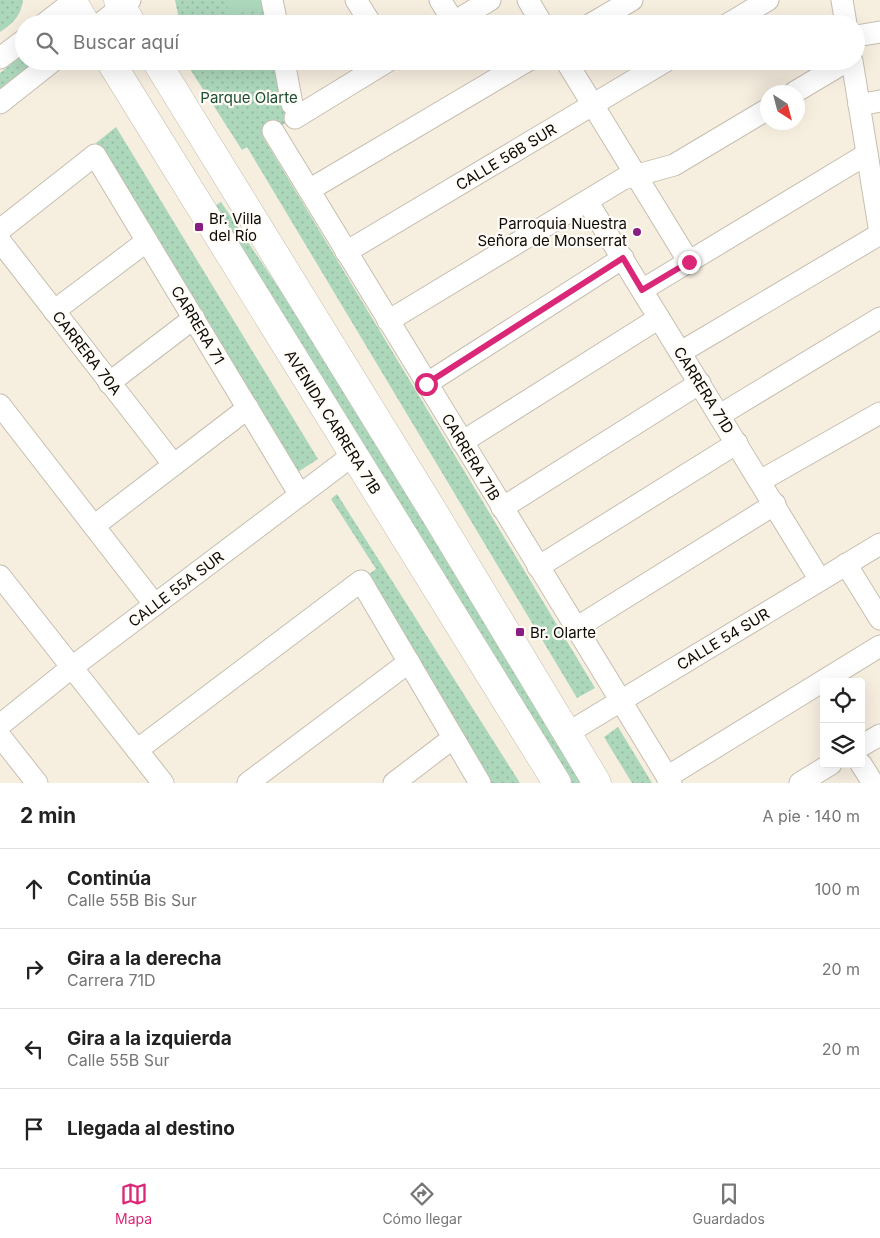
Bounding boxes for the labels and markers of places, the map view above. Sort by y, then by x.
place label: Br. Villa del Río [209,209,262,245]
place label: Parroquia Nuestra Señora de Monserrat [477,214,627,250]
marker: Br. Villa del Río [193,221,205,233]
marker: Parroquia Nuestra Señora de Monserrat [631,226,643,238]
place label: Br. Olarte [530,623,596,642]
marker: Br. Olarte [514,626,526,638]

